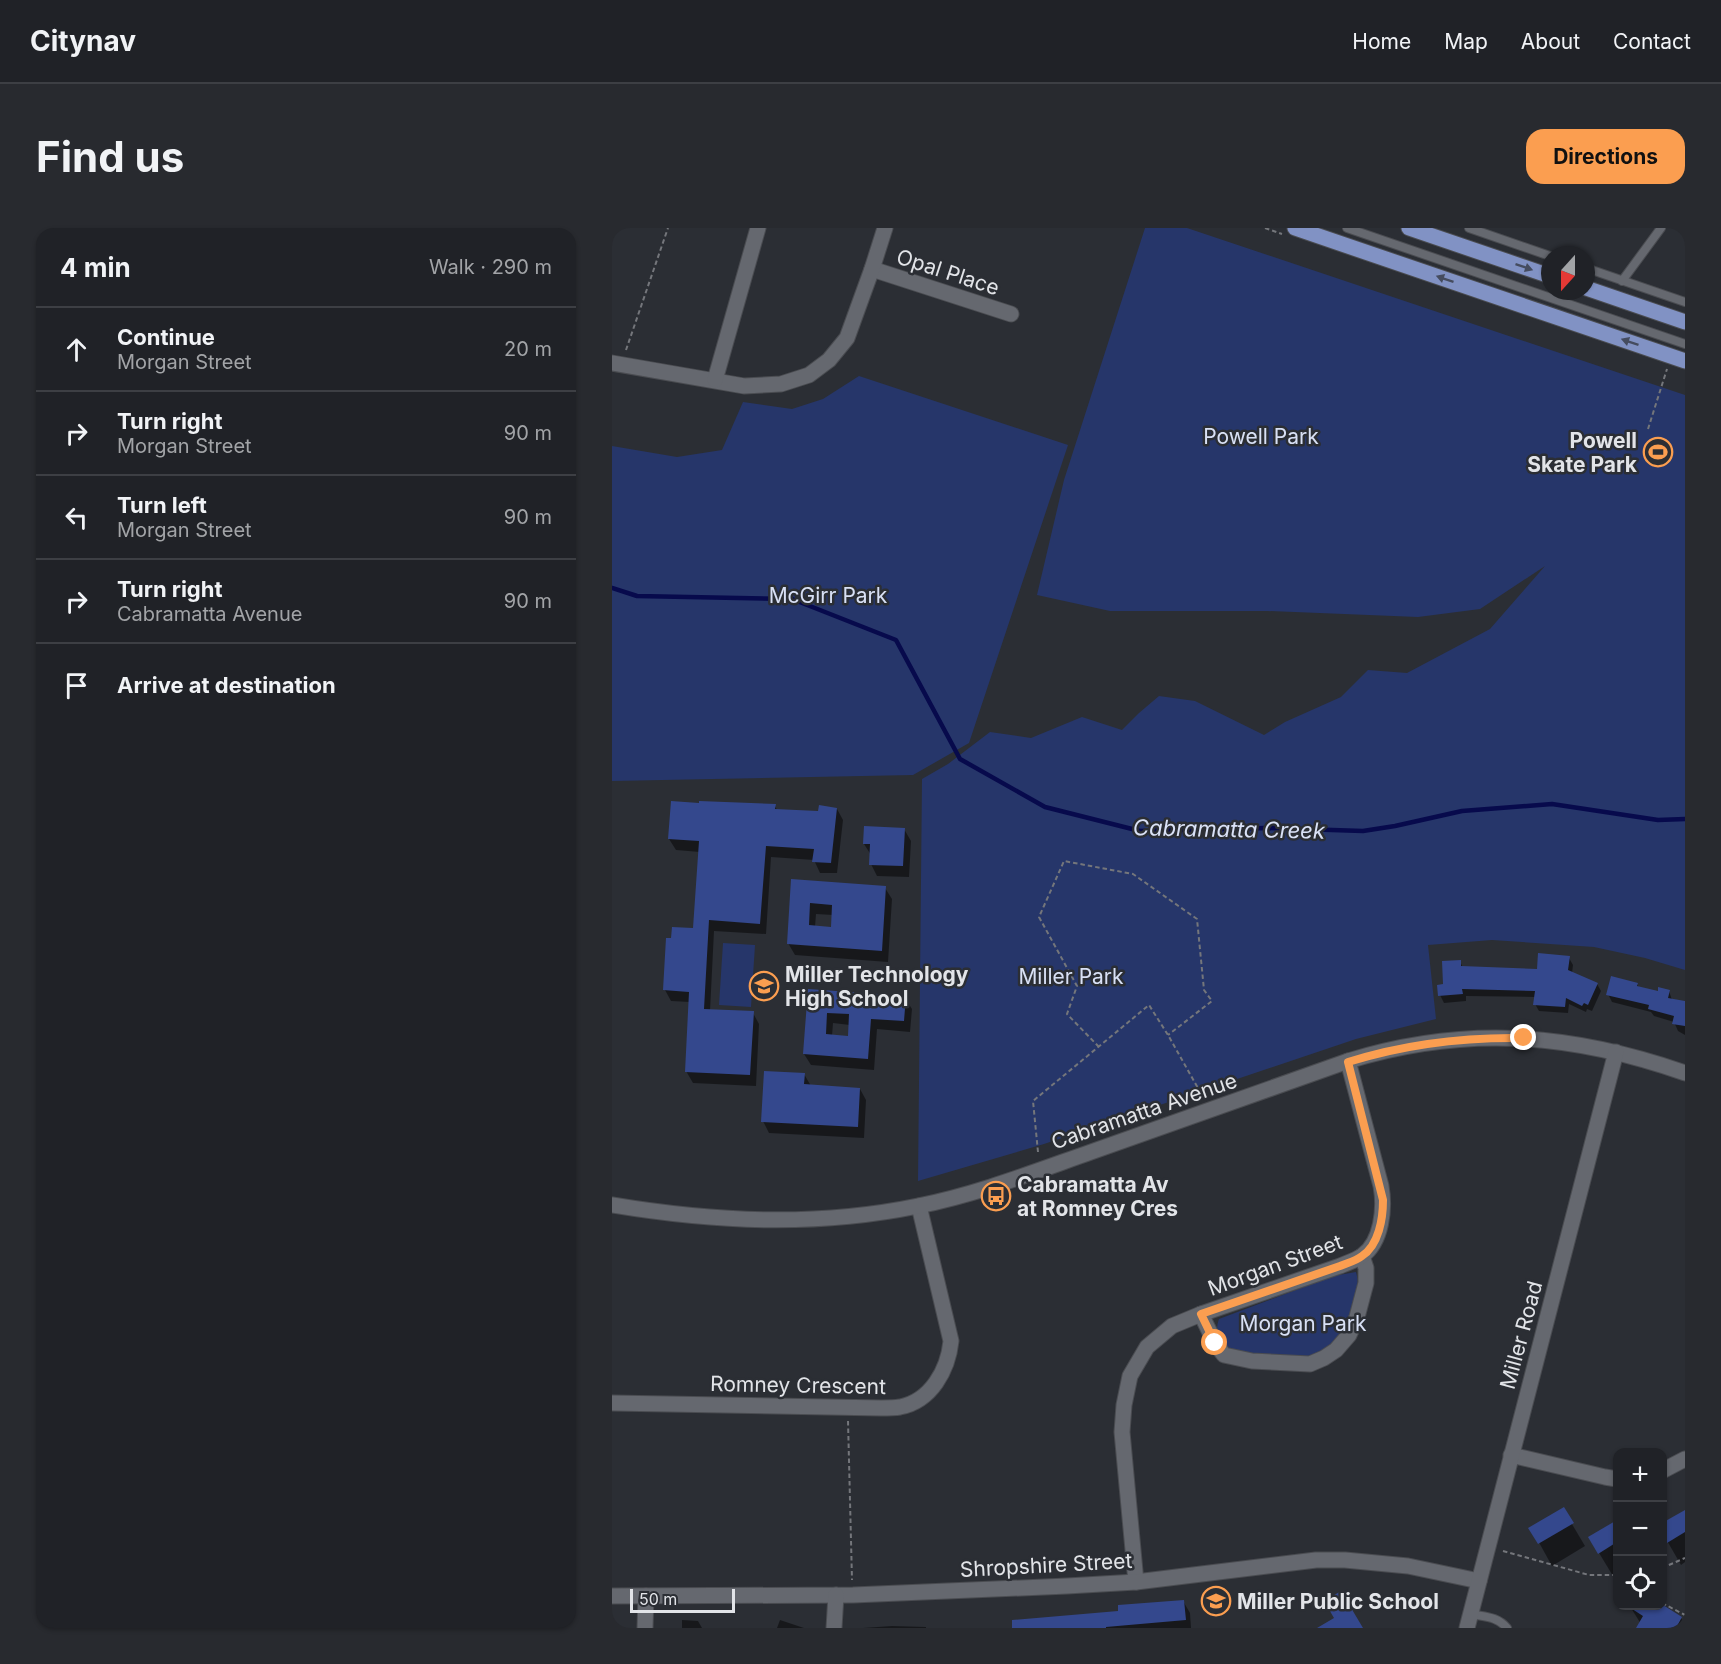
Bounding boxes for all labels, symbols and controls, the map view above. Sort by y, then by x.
text: Citynav [30,24,136,58]
text: Home [1352,29,1411,54]
text: Map [1444,29,1488,54]
text: About [1521,29,1580,54]
text: Contact [1613,29,1691,54]
button: Directions [1526,129,1685,184]
text: Find us [36,131,184,182]
street label: Opal Place [894,244,1002,300]
north arrow [1541,246,1595,300]
text: 4 min [60,252,131,283]
text: Walk · 290 m [429,255,552,279]
one-way arrow [1515,263,1533,273]
one-way arrow [1436,274,1454,283]
text: Continue [117,324,215,350]
icon: ahead [60,333,93,366]
one-way arrow [1621,336,1639,346]
text: 20 m [504,337,552,361]
text: Morgan Street [117,350,252,374]
text: Turn right [117,408,223,434]
icon: right [60,417,93,450]
text: 90 m [504,421,552,445]
park label: Powell Park [1203,424,1319,449]
place label: Powell Skate Park [1527,428,1638,477]
text: Morgan Street [117,434,252,458]
sports icon: Powell Skate Park [1642,436,1674,468]
text: Turn left [117,492,207,518]
icon: left [60,501,93,534]
text: 90 m [504,505,552,529]
text: Morgan Street [117,518,252,542]
text: Turn right [117,576,223,602]
park label: McGirr Park [769,583,888,608]
icon: right [60,585,93,618]
text: 90 m [504,589,552,613]
text: Cabramatta Avenue [117,602,302,626]
icon: arrive [60,669,93,702]
text: Arrive at destination [117,672,336,698]
water label: Cabramatta Creek [1133,814,1326,844]
place label: Miller Technology High School [785,962,969,1011]
park label: Miller Park [1018,964,1124,989]
school or university icon: Miller Technology High School [748,970,780,1002]
route end [1510,1024,1536,1050]
street label: Cabramatta Avenue [1048,1067,1240,1155]
place label: Cabramatta Av at Romney Cres [1017,1172,1178,1221]
bus stop icon: Cabramatta Av at Romney Cres [980,1180,1012,1212]
street label: Morgan Street [1204,1229,1346,1301]
street label: Miller Road [1495,1278,1547,1392]
park label: Morgan Park [1239,1311,1367,1336]
route start [1201,1329,1227,1355]
street label: Romney Crescent [710,1371,886,1399]
map controls [1613,1448,1667,1610]
button: + [1613,1448,1667,1502]
button: − [1613,1502,1667,1556]
street label: Shropshire Street [959,1548,1133,1582]
button: locate [1613,1556,1667,1610]
school or university icon: Miller Public School [1200,1585,1232,1617]
scale bar [630,1586,735,1614]
text: 50 m [639,1589,677,1609]
place label: Miller Public School [1237,1589,1439,1614]

